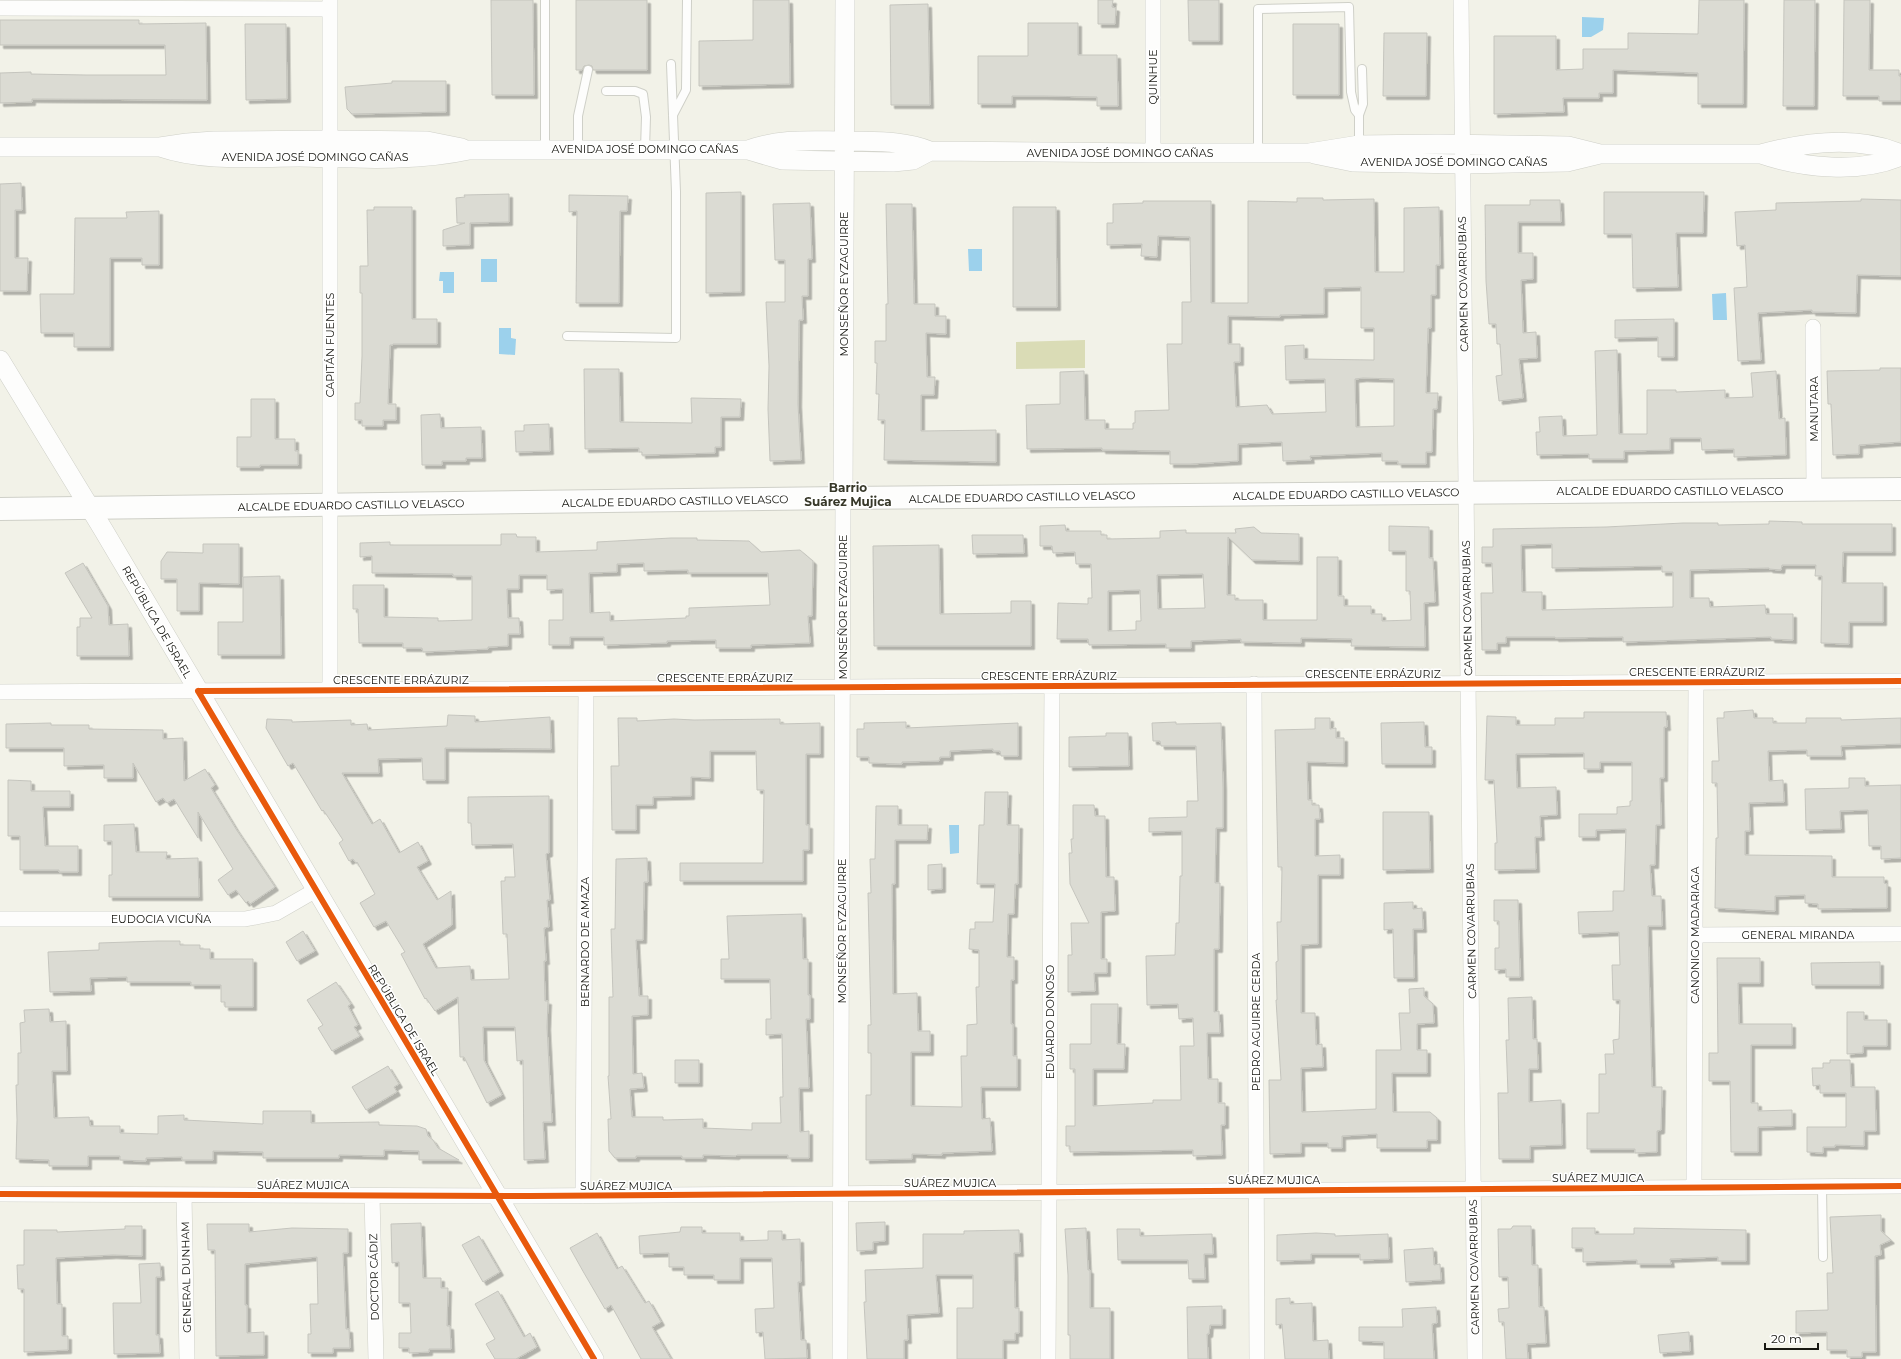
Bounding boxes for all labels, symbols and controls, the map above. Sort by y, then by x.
street label: QUINHUE [1146,49,1160,105]
street label: AVENIDA JOSÉ DOMINGO CAÑAS [552,142,739,156]
street label: AVENIDA JOSÉ DOMINGO CAÑAS [1027,146,1214,160]
street label: AVENIDA JOSÉ DOMINGO CAÑAS [222,150,409,164]
street label: AVENIDA JOSÉ DOMINGO CAÑAS [1361,155,1548,169]
street label: MONSEÑOR EYZAGUIRRE [837,212,851,356]
street label: CARMEN COVARRUBIAS [1455,216,1471,352]
street label: CAPITÁN FUENTES [323,292,337,397]
street label: MANUTARA [1807,376,1821,442]
district label: Barrio Suárez Mujica [804,480,892,509]
street label: ALCALDE EDUARDO CASTILLO VELASCO [1557,484,1783,498]
street label: ALCALDE EDUARDO CASTILLO VELASCO [1232,485,1460,503]
street label: ALCALDE EDUARDO CASTILLO VELASCO [908,488,1136,506]
street label: ALCALDE EDUARDO CASTILLO VELASCO [561,492,789,510]
street label: ALCALDE EDUARDO CASTILLO VELASCO [237,496,465,514]
street label: MONSEÑOR EYZAGUIRRE [836,535,850,679]
street label: CARMEN COVARRUBIAS [1459,540,1475,676]
street label: REPÚBLICA DE ISRAEL [119,563,195,681]
street label: CRESCENTE ERRÁZURIZ [1629,665,1765,679]
street label: CRESCENTE ERRÁZURIZ [1305,667,1441,681]
street label: CRESCENTE ERRÁZURIZ [981,669,1117,683]
street label: CRESCENTE ERRÁZURIZ [657,671,793,685]
street label: CRESCENTE ERRÁZURIZ [333,673,469,687]
street label: MONSEÑOR EYZAGUIRRE [835,859,849,1003]
street label: CARMEN COVARRUBIAS [1463,863,1479,999]
street label: CANONIGO MADARIAGA [1688,866,1702,1004]
street label: BERNARDO DE AMAZA [578,877,592,1007]
street label: EUDOCIA VICUÑA [111,912,211,926]
street label: GENERAL MIRANDA [1742,928,1855,942]
street label: PEDRO AGUIRRE CERDA [1249,953,1263,1091]
street label: REPÚBLICA DE ISRAEL [365,962,443,1079]
street label: EDUARDO DONOSO [1043,965,1057,1079]
street label: SUÁREZ MUJICA [1552,1171,1644,1185]
street label: SUÁREZ MUJICA [1228,1173,1320,1187]
street label: SUÁREZ MUJICA [904,1176,996,1190]
street label: SUÁREZ MUJICA [257,1178,349,1192]
street label: SUÁREZ MUJICA [580,1179,672,1193]
street label: CARMEN COVARRUBIAS [1466,1199,1482,1335]
street label: GENERAL DUNHAM [178,1221,194,1333]
street label: DOCTOR CÁDIZ [366,1233,382,1321]
scale bar [1765,1325,1818,1351]
text: 20 m [1771,1331,1802,1346]

